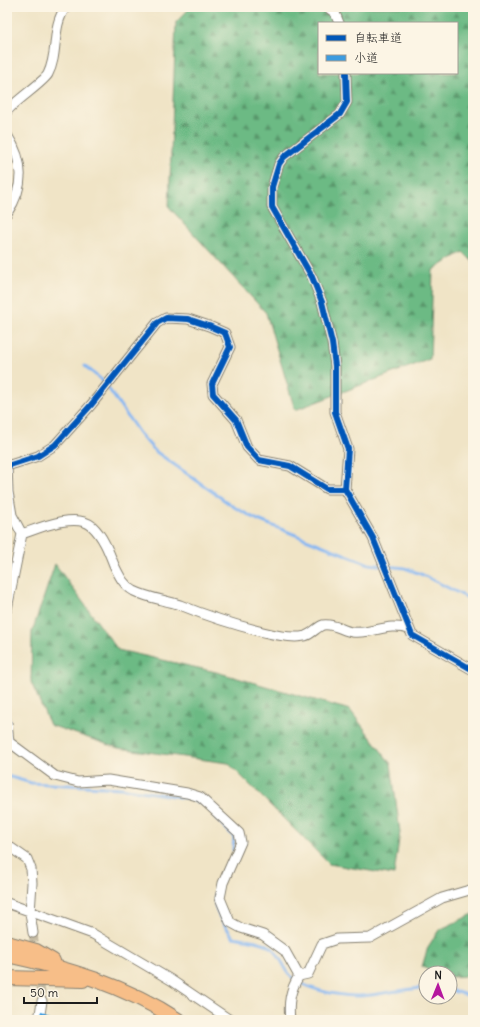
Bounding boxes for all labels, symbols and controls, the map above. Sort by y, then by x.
legend [318,22,458,74]
text: 自転車道 [354,30,402,45]
text: 小道 [354,50,378,65]
north arrow [418,965,458,1005]
text: N [434,968,442,982]
scale bar [24,979,97,1005]
text: 50 m [30,985,59,1000]

